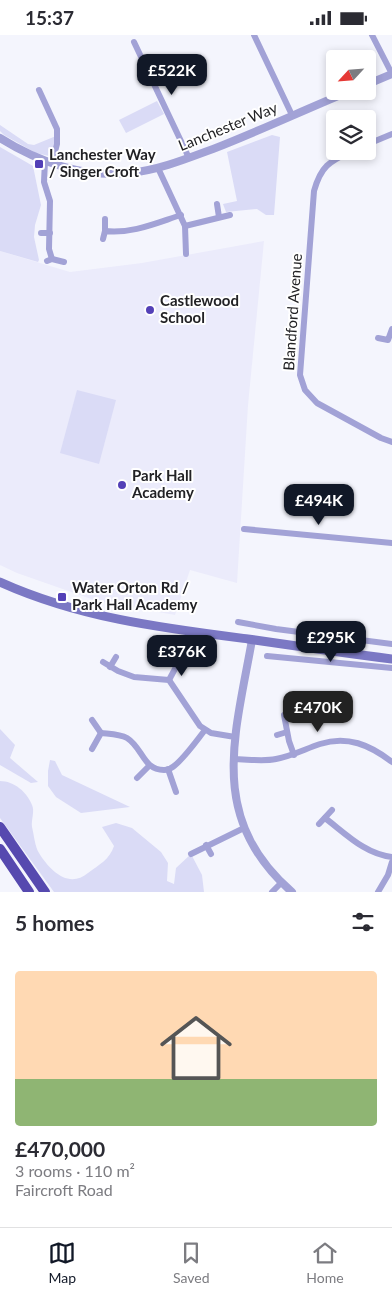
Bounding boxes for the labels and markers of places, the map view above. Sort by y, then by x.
pin: £522K [137,53,207,96]
place label: Lanchester Way / Singer Croft [49,145,156,180]
marker: Lanchester Way / Singer Croft [33,158,45,170]
place label: Castlewood School [160,291,239,326]
marker: Castlewood School [144,304,156,316]
place label: Park Hall Academy [131,466,194,501]
marker: Park Hall Academy [116,479,128,491]
pin: £494K [284,483,354,526]
place label: Water Orton Rd / Park Hall Academy [72,578,197,613]
marker: Water Orton Rd / Park Hall Academy [56,591,68,603]
pin: £295K [296,621,366,663]
pin: £376K [147,635,217,677]
pin: £470K [283,691,353,733]

